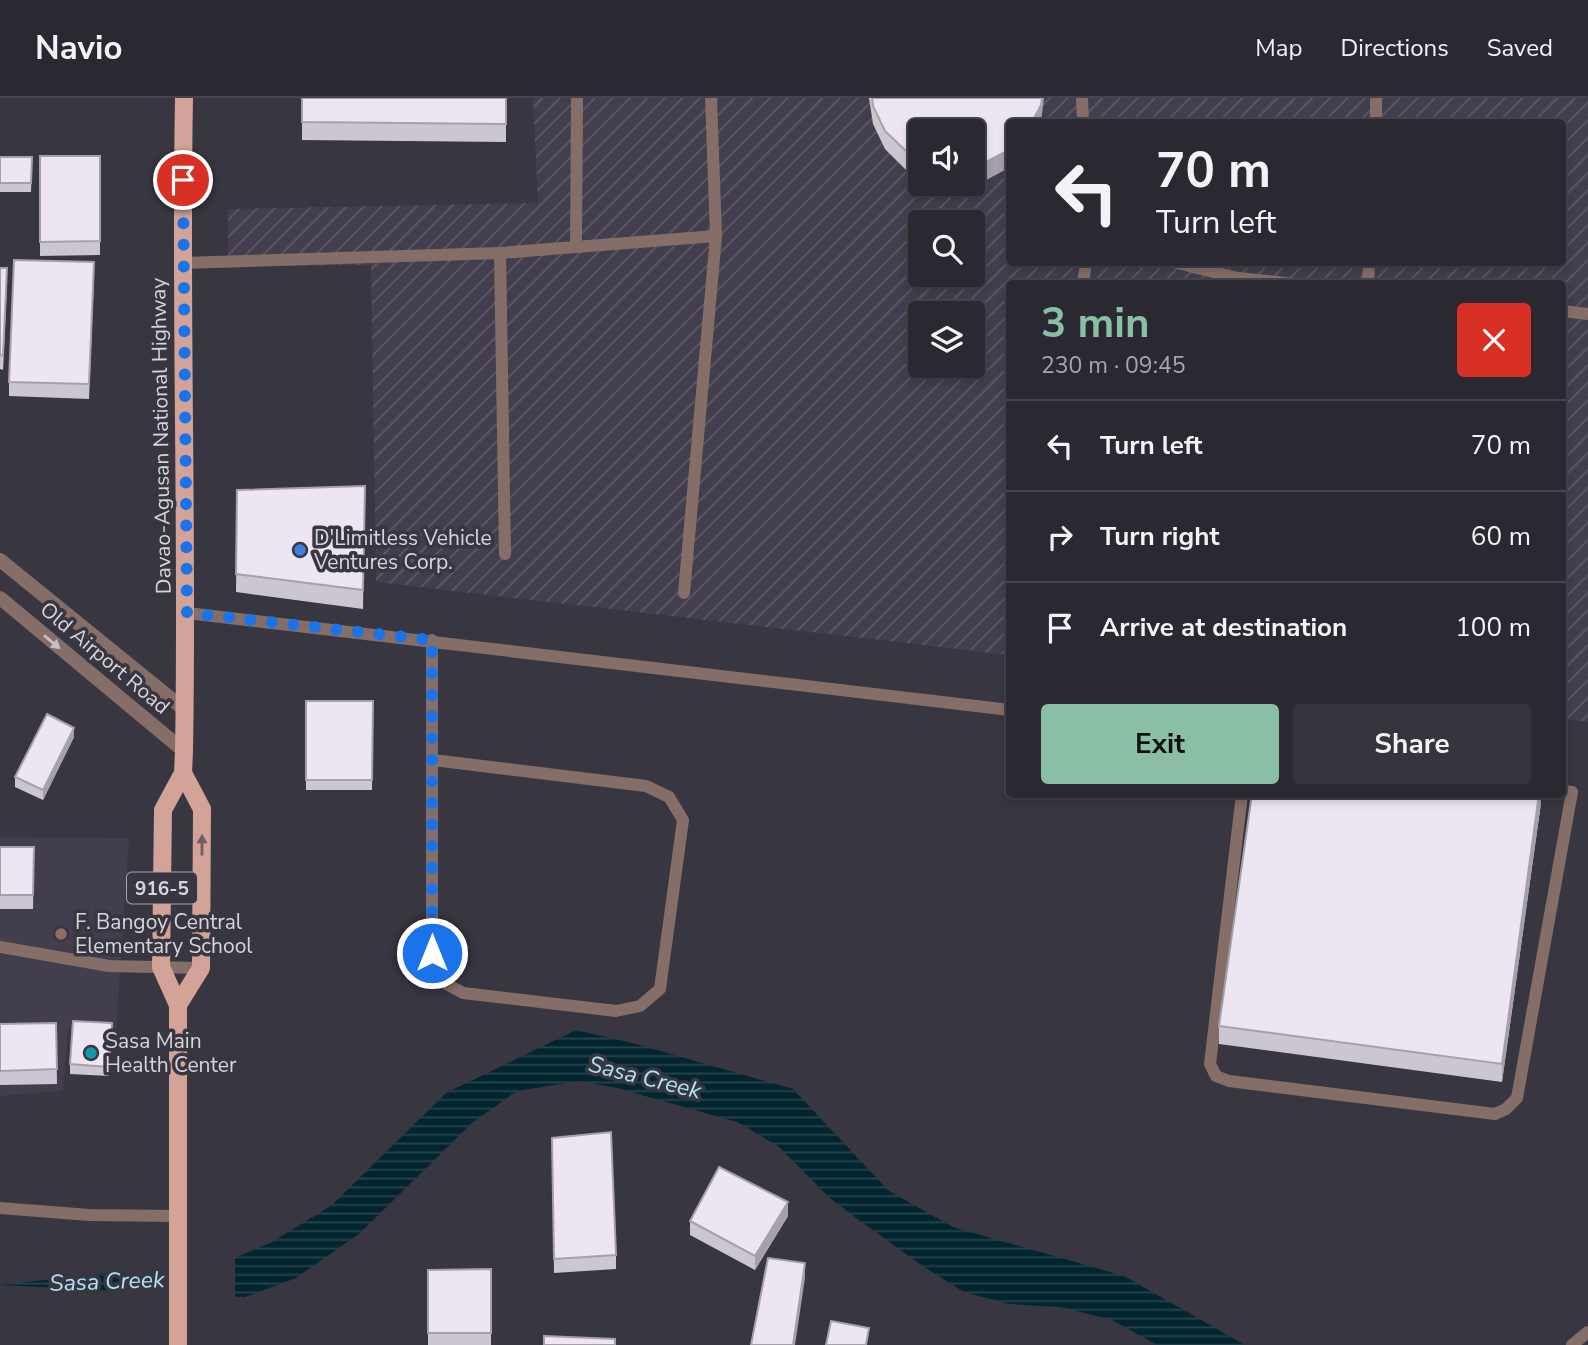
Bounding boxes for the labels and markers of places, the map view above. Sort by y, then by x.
pin [153,150,213,210]
place label: D'Limitless Vehicle Ventures Corp. [313,524,492,576]
marker: D'Limitless Vehicle Ventures Corp. [292,542,308,558]
place label: F. Bangoy Central Elementary School [75,908,253,960]
marker: F. Bangoy Central Elementary School [53,926,69,942]
place label: Sasa Main Health Center [105,1027,237,1079]
marker: Sasa Main Health Center [83,1045,99,1061]

